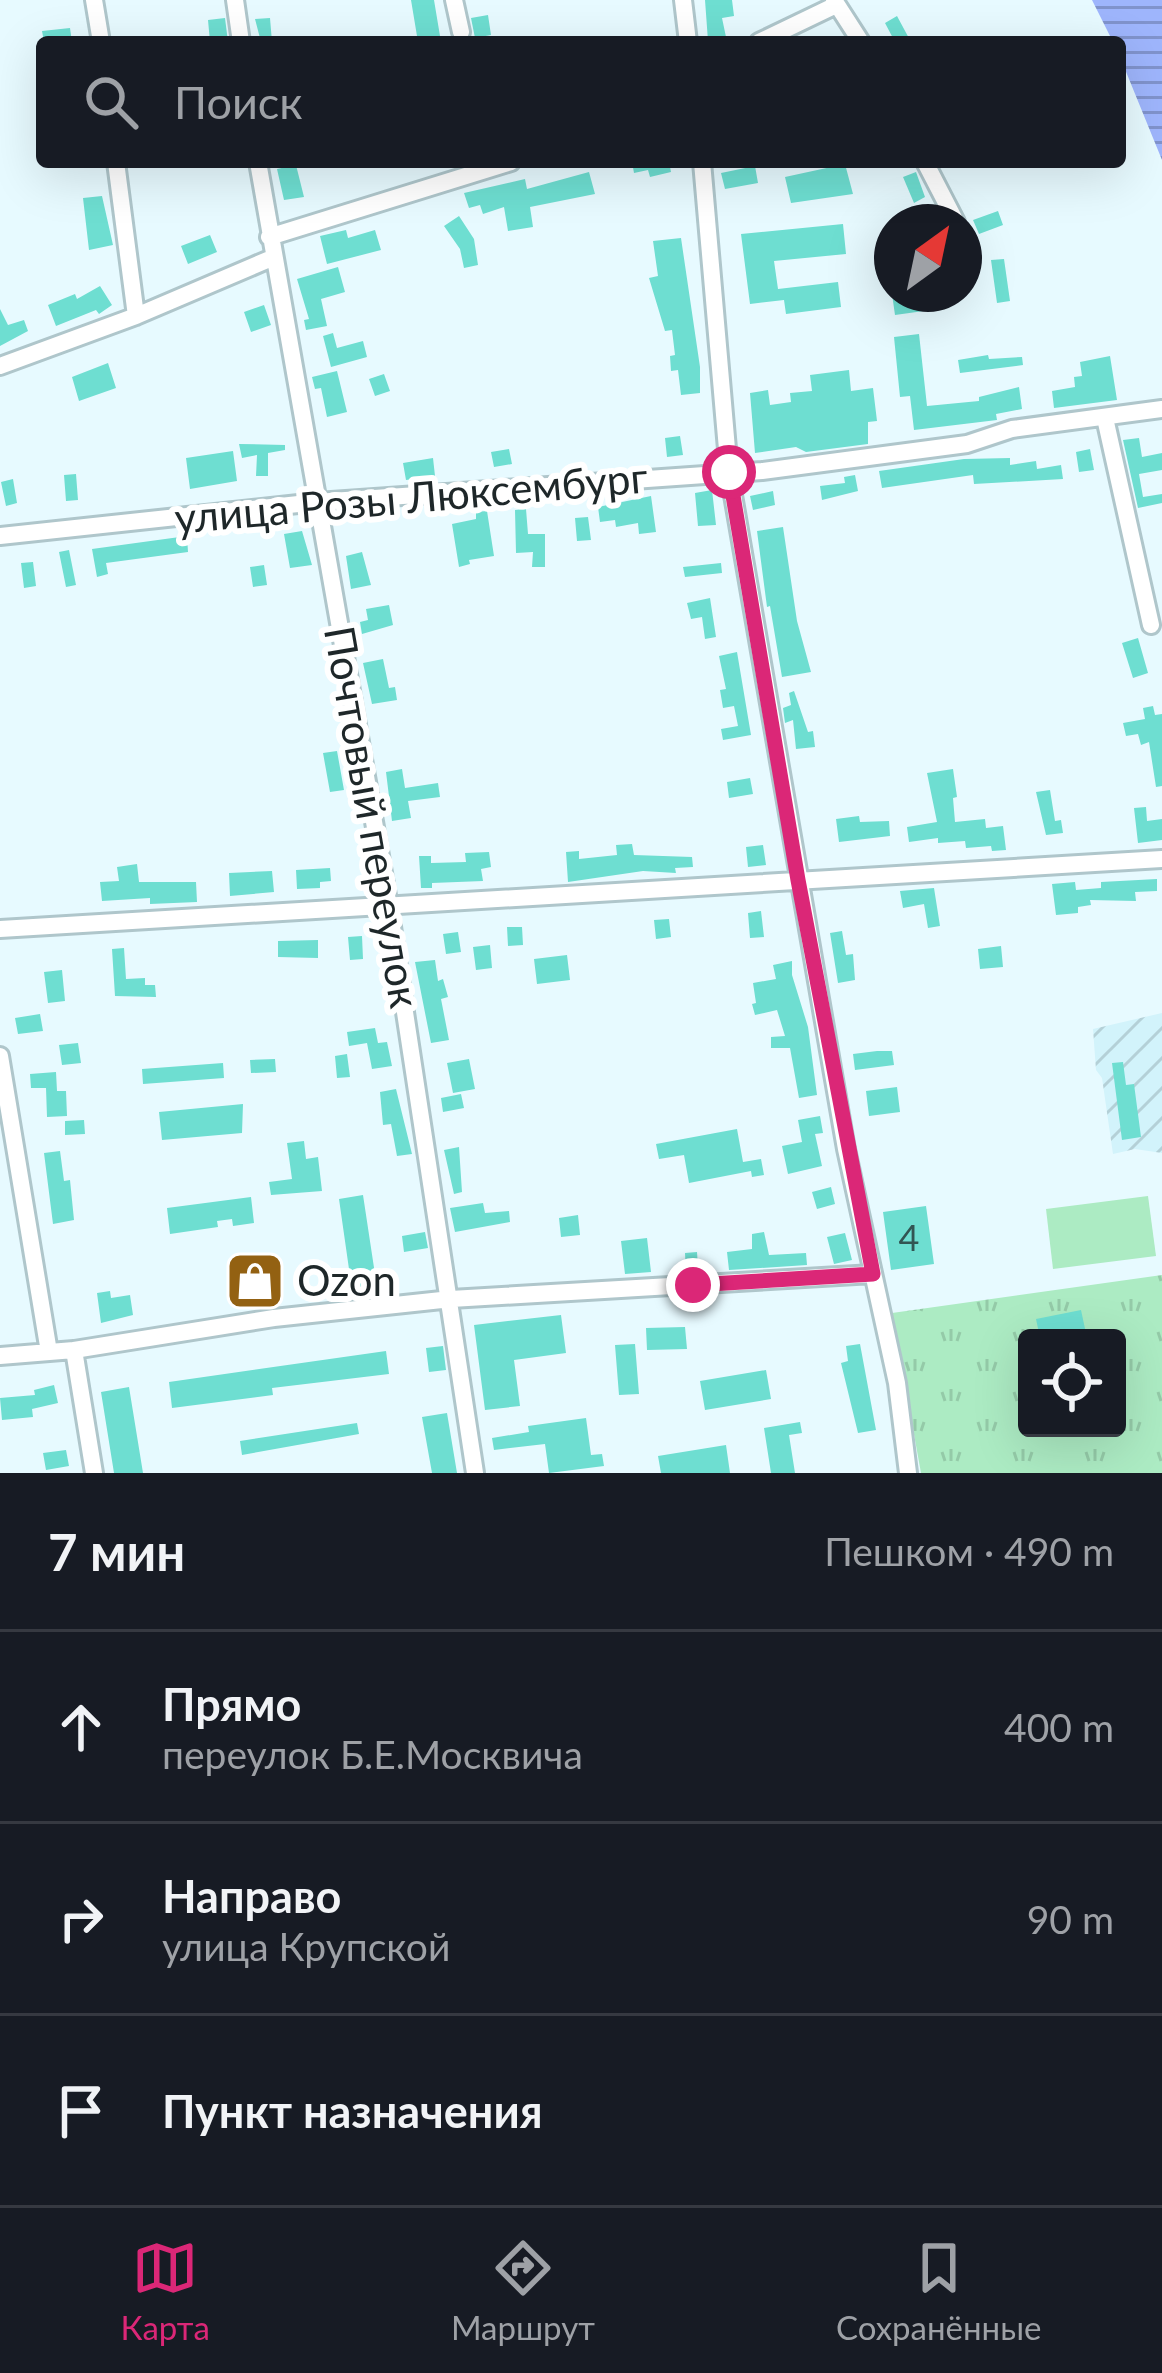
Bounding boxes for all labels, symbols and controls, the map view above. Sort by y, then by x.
search box [36,36,1126,168]
icon: search [78,69,144,135]
text: Поиск [174,75,303,129]
north arrow [874,204,982,312]
route start [702,445,756,499]
street label: улица Розы Люксембург [172,451,649,543]
street label: Почтовый переулок [315,622,431,1012]
house number: 4 [899,1215,919,1259]
shop icon: Ozon [224,1250,286,1312]
place label: Ozon [297,1255,396,1305]
route end [666,1258,720,1312]
map controls [1018,1329,1126,1437]
button: locate [1018,1329,1126,1437]
text: 7 мин [48,1521,185,1582]
text: Пешком · 490 m [824,1528,1114,1574]
text: Прямо [162,1677,301,1731]
icon: ahead [48,1694,114,1760]
text: 400 m [1004,1704,1114,1750]
text: переулок Б.Е.Москвича [162,1731,583,1777]
text: Направо [162,1869,341,1923]
icon: right [48,1886,114,1952]
text: 90 m [1027,1896,1114,1942]
text: улица Крупской [162,1923,450,1969]
icon: arrive [48,2078,114,2144]
text: Пункт назначения [162,2084,543,2138]
tab: Карта [121,2235,210,2347]
tab: Маршрут [451,2235,595,2347]
tab: Сохранённые [836,2235,1041,2347]

